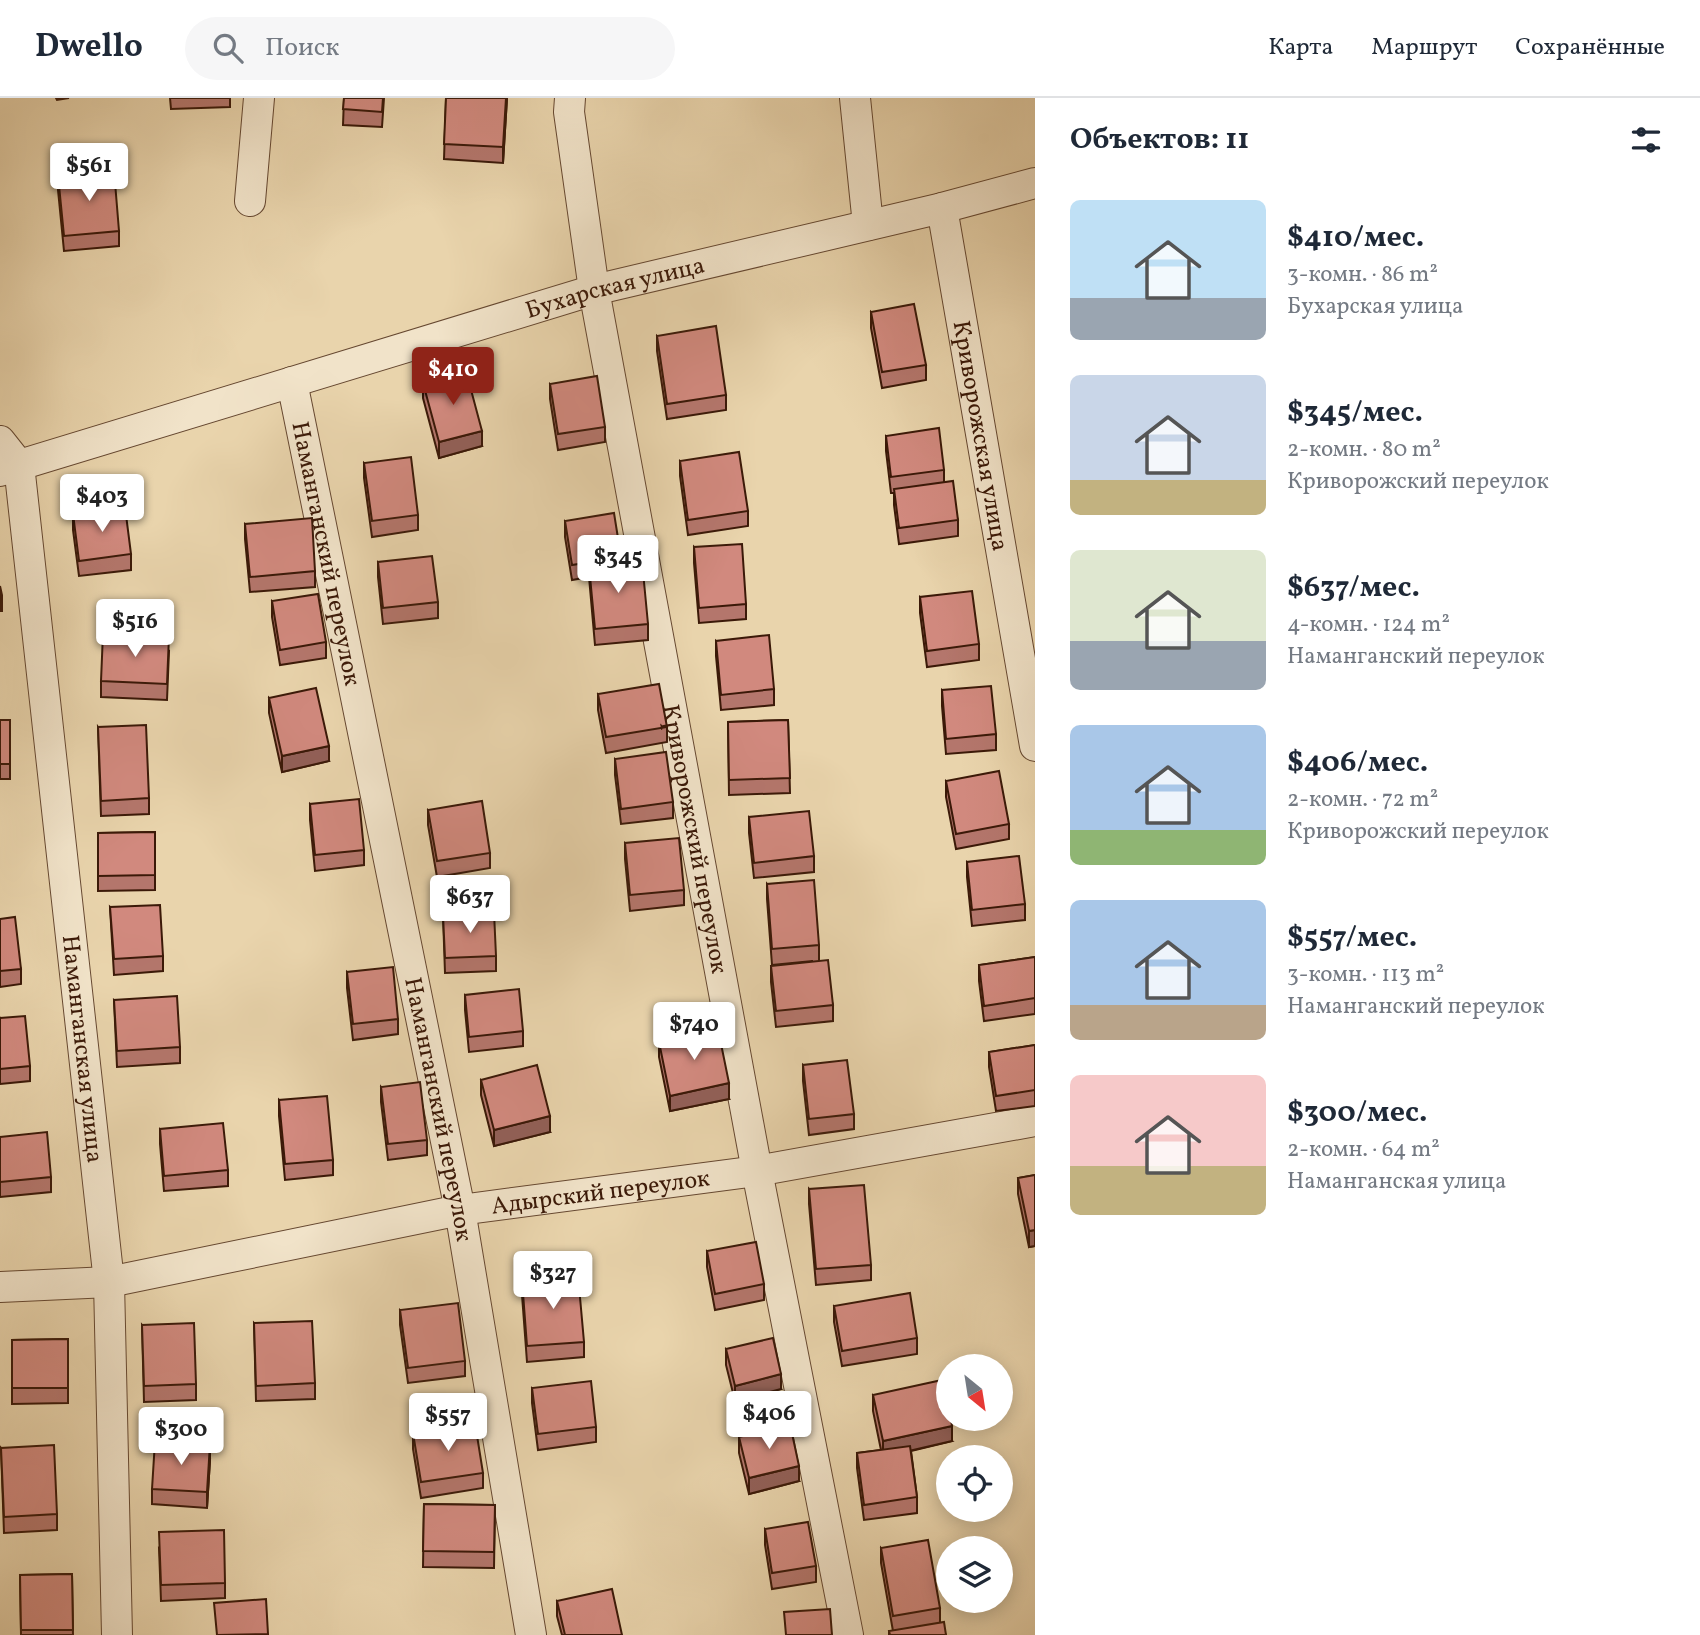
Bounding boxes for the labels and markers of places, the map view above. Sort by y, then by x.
pin: $561 [48,144,130,203]
pin: $410 [412,348,494,407]
pin: $403 [61,474,143,534]
pin: $345 [577,536,659,595]
pin: $516 [94,600,176,659]
pin: $637 [429,876,511,935]
pin: $740 [653,1002,735,1062]
pin: $327 [512,1252,594,1311]
pin: $406 [728,1392,810,1451]
pin: $557 [407,1394,489,1453]
pin: $300 [140,1408,222,1467]

